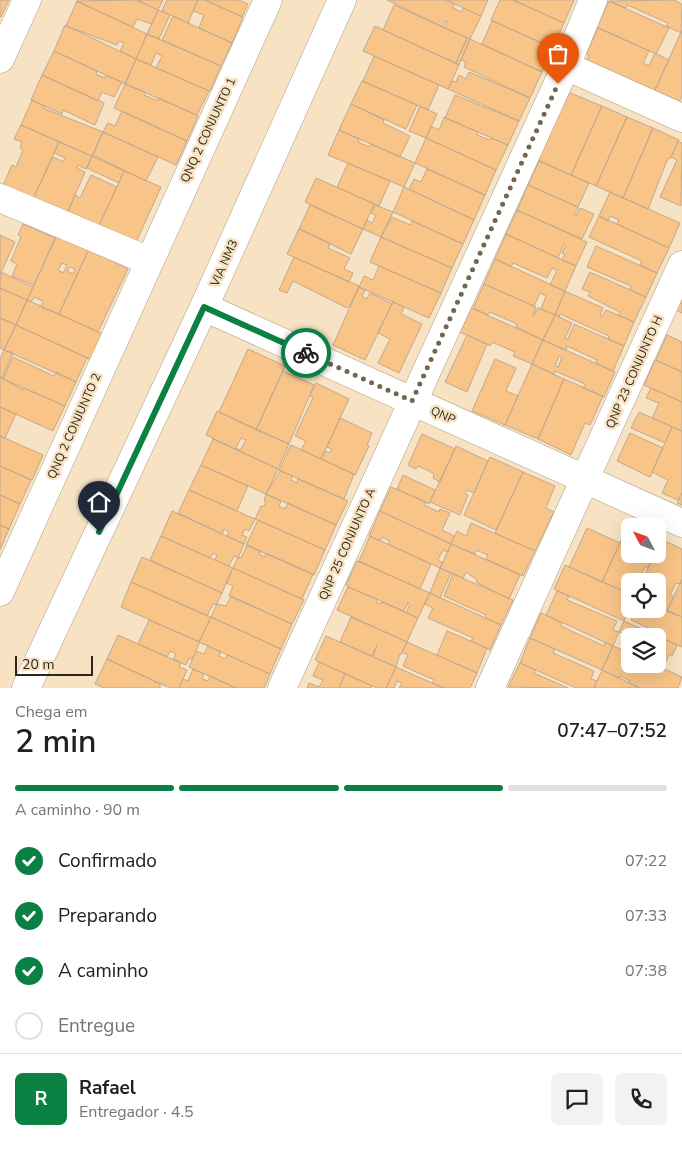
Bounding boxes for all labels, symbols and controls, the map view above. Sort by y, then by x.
pin [537,33,579,84]
icon: bag [544,40,572,68]
street label: QNQ 2 CONJUNTO 1 [177,75,239,185]
street label: VIA NM3 [206,237,241,290]
street label: QNP 23 CONJUNTO H [602,313,666,431]
courier [281,328,331,378]
icon: bike [292,339,320,367]
street label: QNQ 2 CONJUNTO 2 [43,371,105,481]
street label: QNP [428,402,458,428]
pin [78,481,120,532]
street label: QNP 25 CONJUNTO A [315,485,379,603]
icon: home [85,488,113,516]
north arrow [621,518,666,562]
map controls [621,518,666,673]
button: locate [621,573,666,618]
button: layers [621,628,666,673]
scale bar [15,653,92,676]
text: 20 m [22,655,54,674]
text: Chega em [15,701,88,723]
text: 07:47–07:52 [557,718,667,744]
text: 2 min [15,720,97,763]
text: A caminho · 90 m [15,799,140,821]
icon: check [15,847,43,875]
text: Confirmado [58,848,157,874]
text: 07:22 [625,850,667,872]
icon: check [15,902,43,930]
text: Preparando [58,903,157,929]
text: 07:33 [625,905,667,927]
icon: check [15,957,43,985]
text: A caminho [58,958,148,984]
text: 07:38 [625,960,667,982]
text: Entregue [58,1013,135,1039]
button: chat [551,1073,603,1125]
button: phone [615,1073,667,1125]
text: Rafael [79,1075,136,1101]
text: R [34,1086,48,1112]
text: Entregador · 4.5 [79,1101,194,1123]

